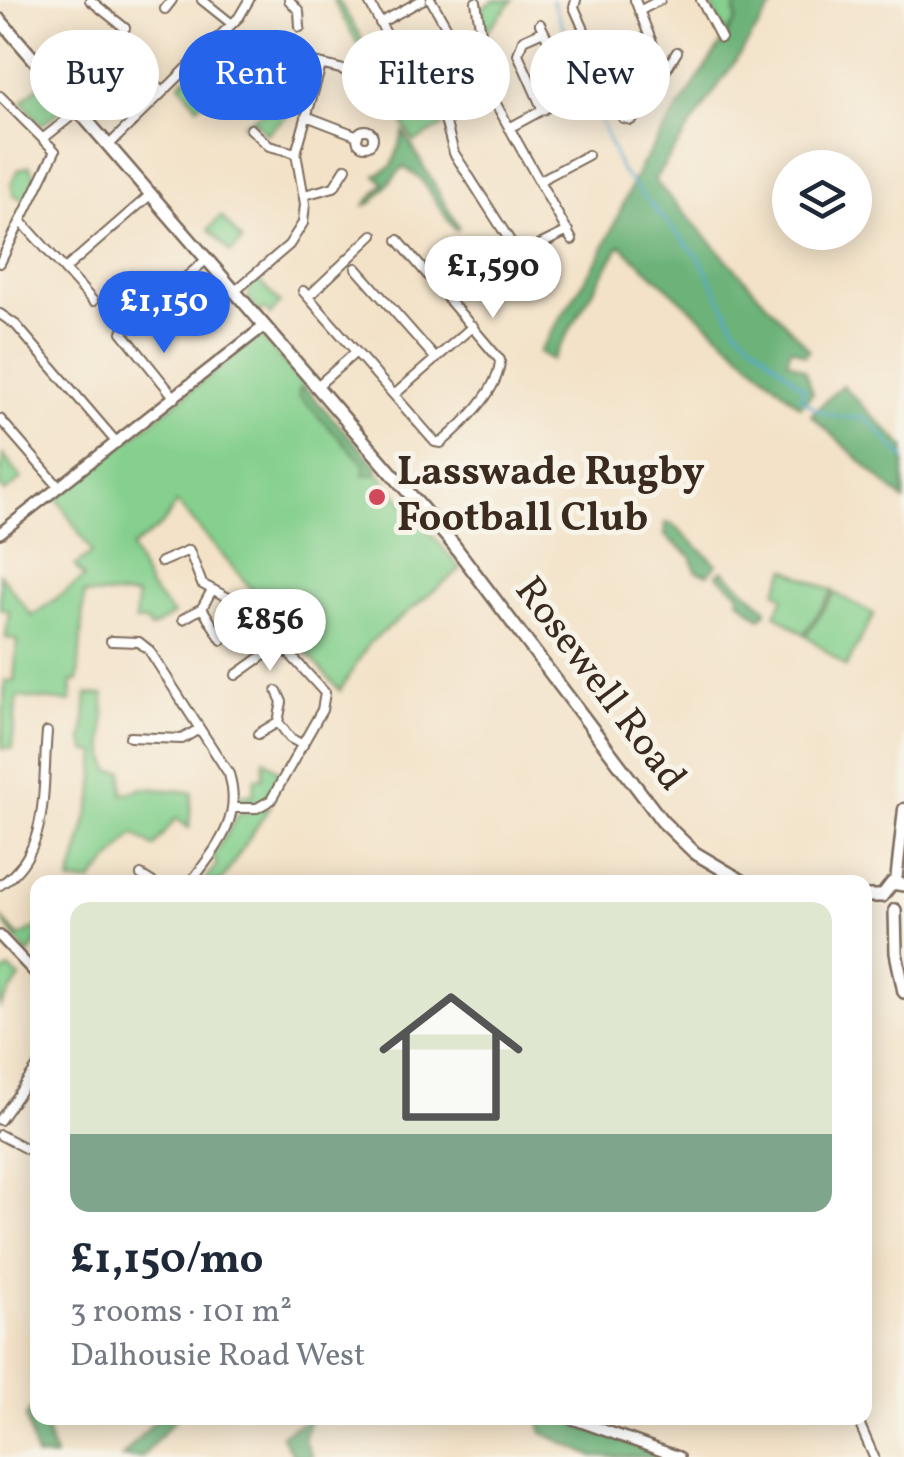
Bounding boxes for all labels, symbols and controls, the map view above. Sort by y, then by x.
chip: Buy [30,30,159,120]
chip: Rent [179,30,322,120]
chip: Filters [342,30,510,120]
chip: New [530,30,670,120]
map controls [772,150,872,250]
button: layers [772,150,872,250]
pin: £1,590 [412,236,574,321]
text: £1,590 [446,246,540,290]
pin: £1,150 [83,271,245,356]
text: £1,150 [120,281,208,325]
place label: Lasswade Rugby Football Club [397,446,705,548]
marker: Lasswade Rugby Football Club [366,486,388,508]
street label: Rosewell Road [500,566,698,804]
pin: £856 [211,589,329,674]
text: £856 [236,599,304,643]
icon: home [361,967,541,1147]
text: £1,150/mo [70,1232,263,1291]
text: 3 rooms · 101 m² [70,1291,292,1335]
text: Dalhousie Road West [70,1335,365,1379]

